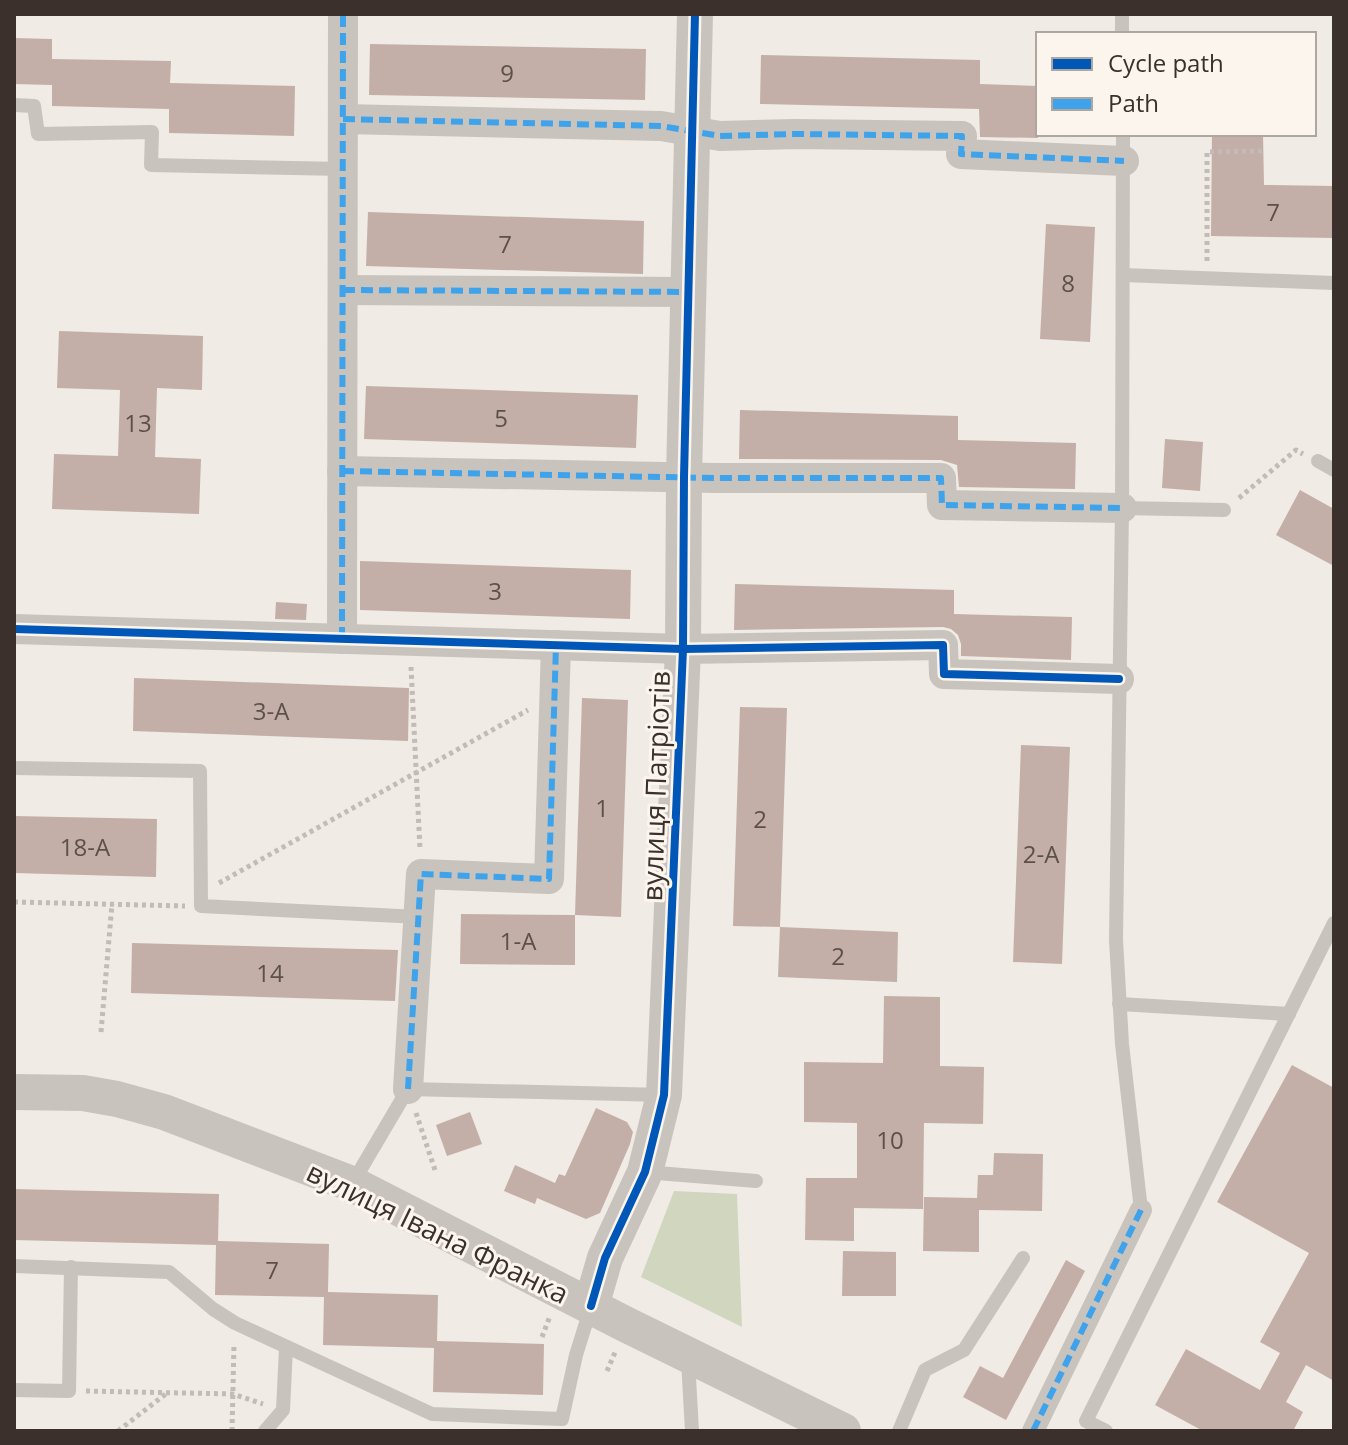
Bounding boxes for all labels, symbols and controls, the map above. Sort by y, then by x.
legend [1036,32,1316,136]
text: Cycle path [1108,46,1224,79]
house number: 9 [500,56,514,89]
text: Path [1108,86,1159,119]
house number: 7 [1266,195,1280,228]
house number: 7 [498,227,512,260]
house number: 8 [1061,266,1075,299]
house number: 5 [494,401,508,434]
house number: 13 [124,406,152,439]
house number: 3 [488,574,502,607]
street label: вулиця Патріотів [632,670,678,902]
house number: 3-А [253,694,290,727]
house number: 1 [595,791,609,824]
house number: 2 [753,802,767,835]
house number: 18-А [60,830,111,863]
house number: 2-А [1023,837,1060,870]
house number: 1-А [500,924,537,957]
house number: 2 [831,939,845,972]
house number: 14 [256,956,284,989]
house number: 10 [876,1123,904,1156]
street label: вулиця Івана Франка [301,1152,575,1312]
house number: 7 [265,1253,279,1286]

